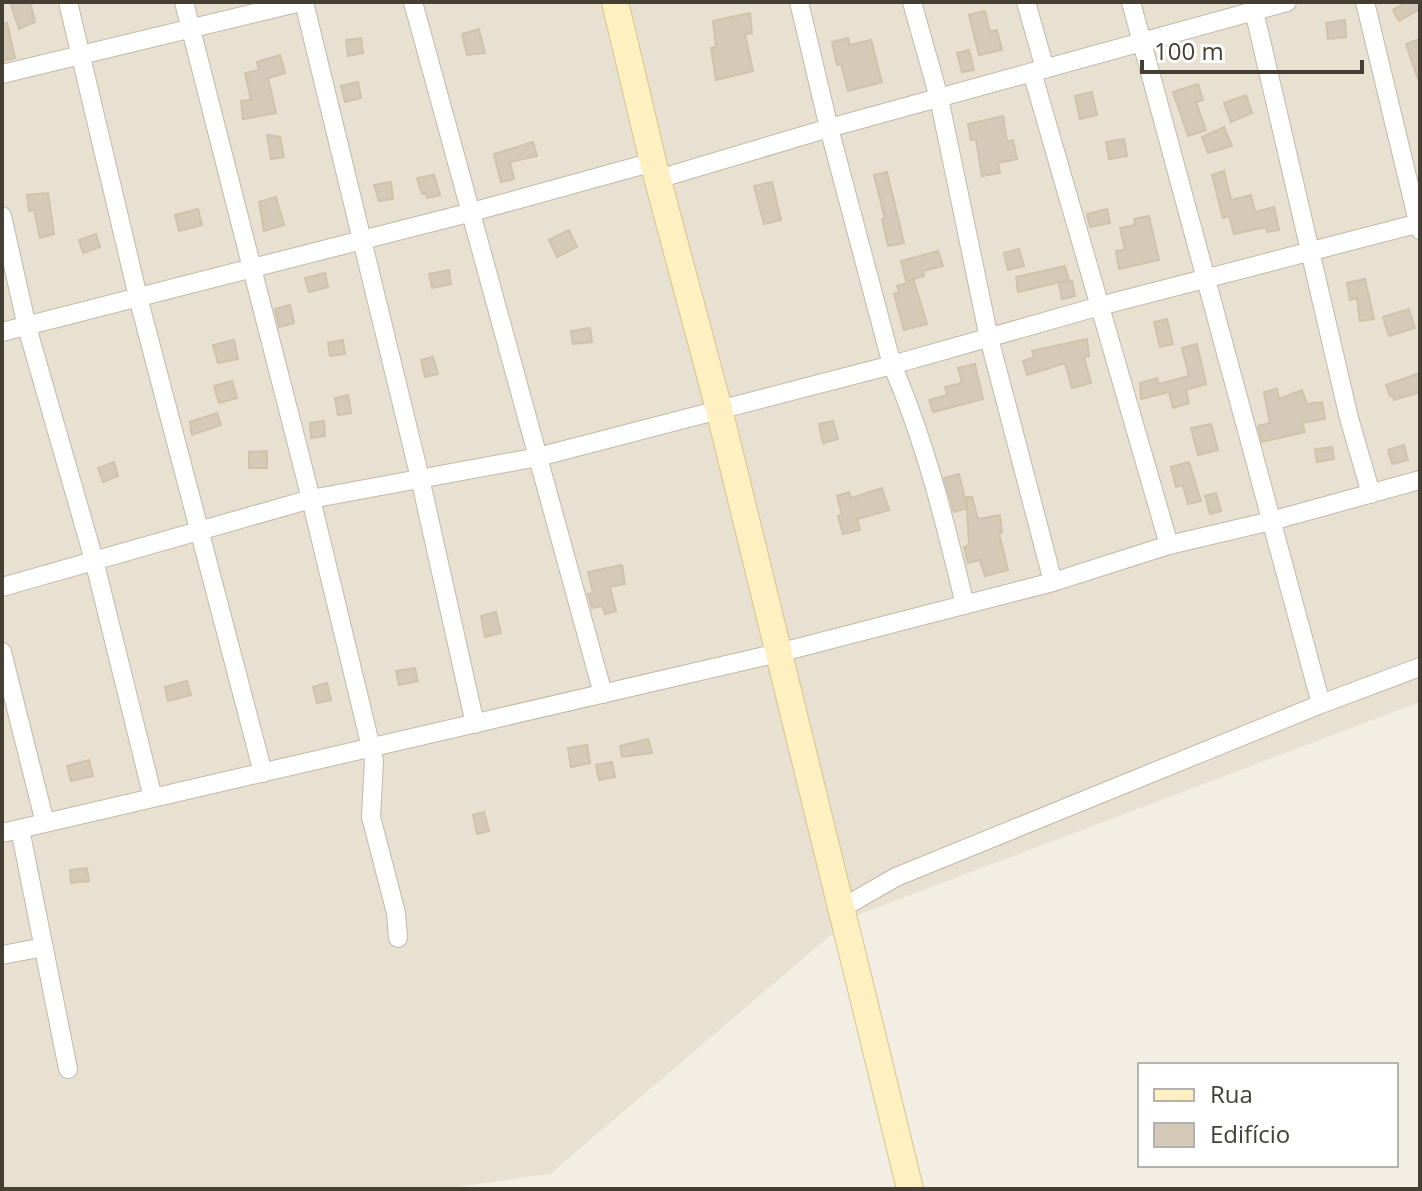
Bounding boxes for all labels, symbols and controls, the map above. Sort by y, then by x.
scale bar [1142,24,1362,74]
text: 100 m [1154,34,1224,67]
legend [1138,1063,1398,1167]
text: Rua [1210,1077,1253,1110]
text: Edifício [1210,1117,1290,1150]

